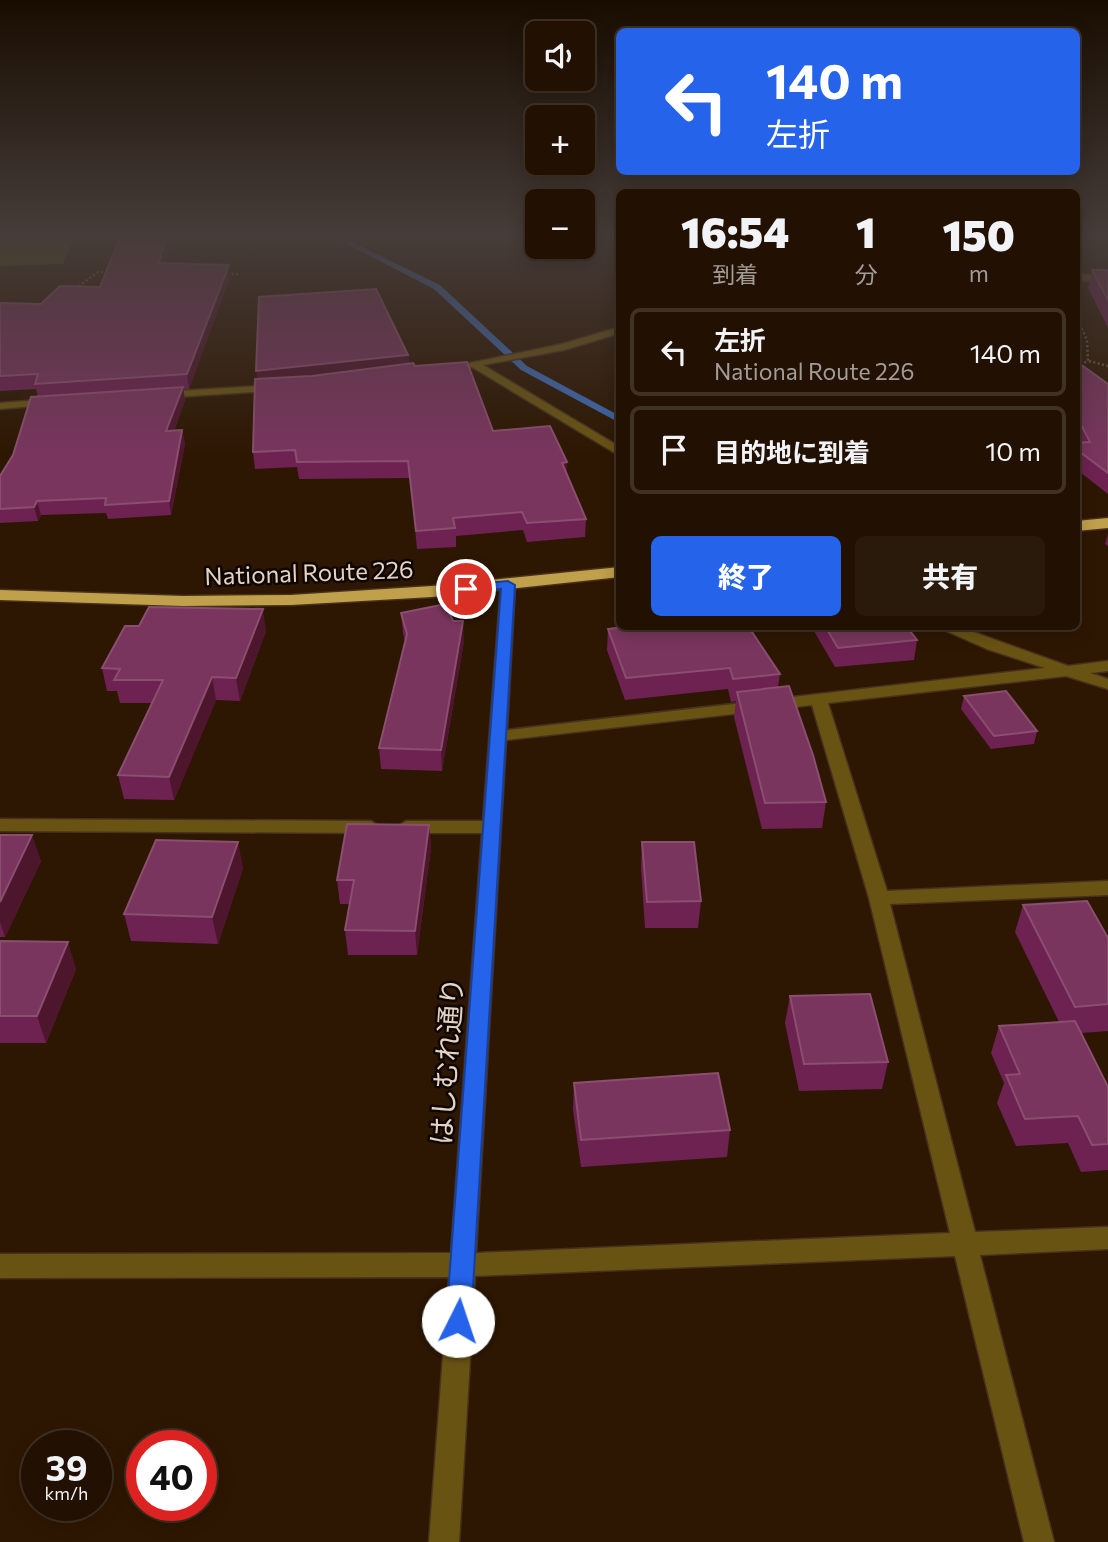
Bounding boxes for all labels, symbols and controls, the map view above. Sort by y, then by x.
map controls [525,21,595,259]
button: sound [525,21,595,91]
text: 140 m [766,49,903,109]
icon: left [651,56,742,147]
button: + [525,105,595,175]
text: 左折 [766,113,830,153]
button: − [525,189,595,259]
text: 16:54 [681,205,789,257]
text: 1 [856,205,876,257]
text: 150 [942,208,1015,260]
text: m [969,259,989,287]
text: 到着 [712,260,758,288]
text: 分 [854,260,877,288]
text: 左折 [714,324,766,355]
icon: left [655,333,693,371]
text: 140 m [970,337,1041,368]
text: National Route 226 [714,357,914,385]
icon: arrive [655,431,693,469]
text: 10 m [985,435,1041,466]
text: 目的地に到着 [714,436,870,467]
button: 終了 [651,536,841,616]
button: 共有 [855,536,1045,616]
street label: National Route 226 [204,554,414,590]
pin [436,559,496,619]
icon: arrive [447,570,485,608]
street label: はしむれ通り [423,976,469,1146]
position arrow [421,1284,495,1358]
speed limit sign: 40 [126,1430,217,1521]
text: 39 [46,1445,87,1488]
text: km/h [45,1482,88,1504]

